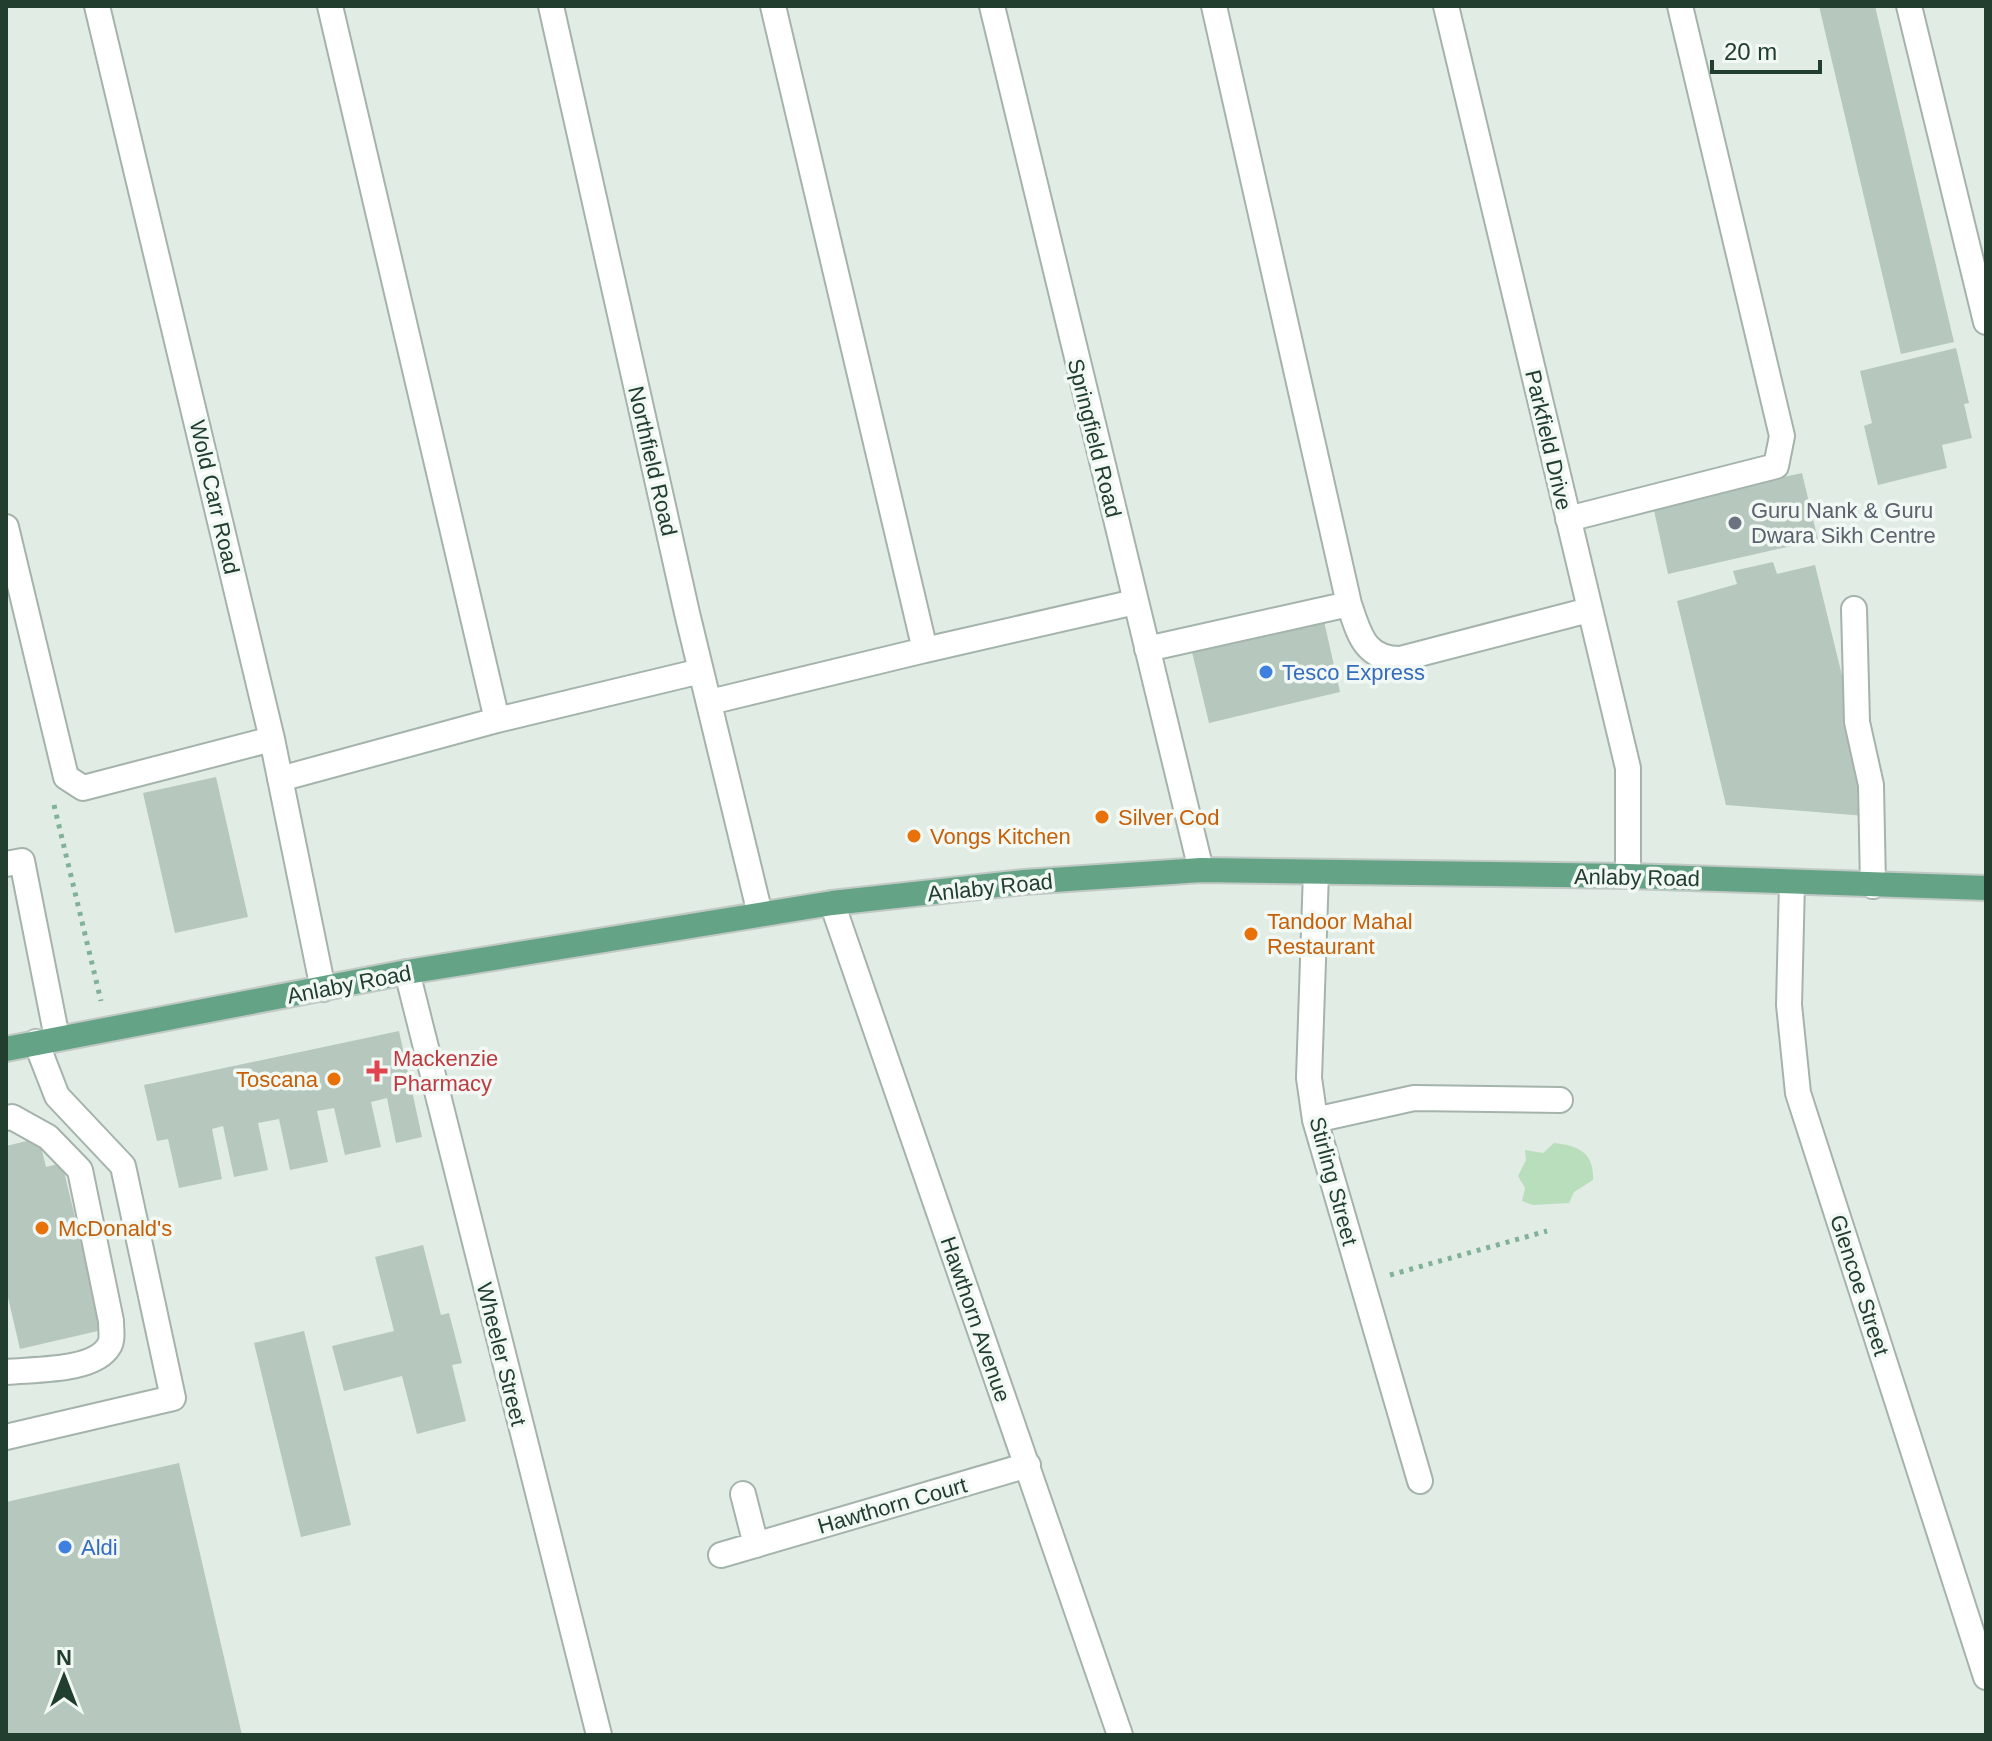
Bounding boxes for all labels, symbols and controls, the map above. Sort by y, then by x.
scale bar [1712,24,1820,74]
text: 20 m [1724,38,1777,65]
street label: Springfield Road [1063,356,1126,520]
street label: Parkfield Drive [1520,368,1577,513]
street label: Northfield Road [623,384,682,538]
street label: Wold Carr Road [185,418,244,577]
place label: Guru Nank & Guru Dwara Sikh Centre [1751,498,1936,548]
marker: Guru Nank & Guru Dwara Sikh Centre [1726,514,1744,532]
place label: Tesco Express [1282,660,1425,685]
marker: Tesco Express [1257,663,1275,681]
place label: Silver Cod [1118,805,1219,830]
marker: Silver Cod [1093,808,1111,826]
place label: Vongs Kitchen [930,824,1071,849]
marker: Vongs Kitchen [905,827,923,845]
street label: Anlaby Road [1574,864,1700,891]
street label: Anlaby Road [926,868,1054,907]
place label: Tandoor Mahal Restaurant [1267,909,1413,959]
marker: Tandoor Mahal Restaurant [1242,925,1260,943]
street label: Anlaby Road [285,960,413,1009]
place label: Mackenzie Pharmacy [393,1046,498,1096]
marker: Mackenzie Pharmacy [368,1062,386,1080]
place label: Toscana [236,1067,319,1092]
marker: Toscana [325,1070,343,1088]
street label: Stirling Street [1304,1114,1363,1248]
street label: Glencoe Street [1825,1212,1894,1359]
place label: McDonald's [58,1216,172,1241]
marker: McDonald's [33,1219,51,1237]
street label: Hawthorn Avenue [936,1233,1016,1405]
street label: Wheeler Street [472,1280,531,1428]
street label: Hawthorn Court [815,1472,970,1539]
place label: Aldi [81,1535,118,1560]
marker: Aldi [56,1538,74,1556]
north arrow [24,1637,104,1717]
text: N [56,1645,72,1670]

